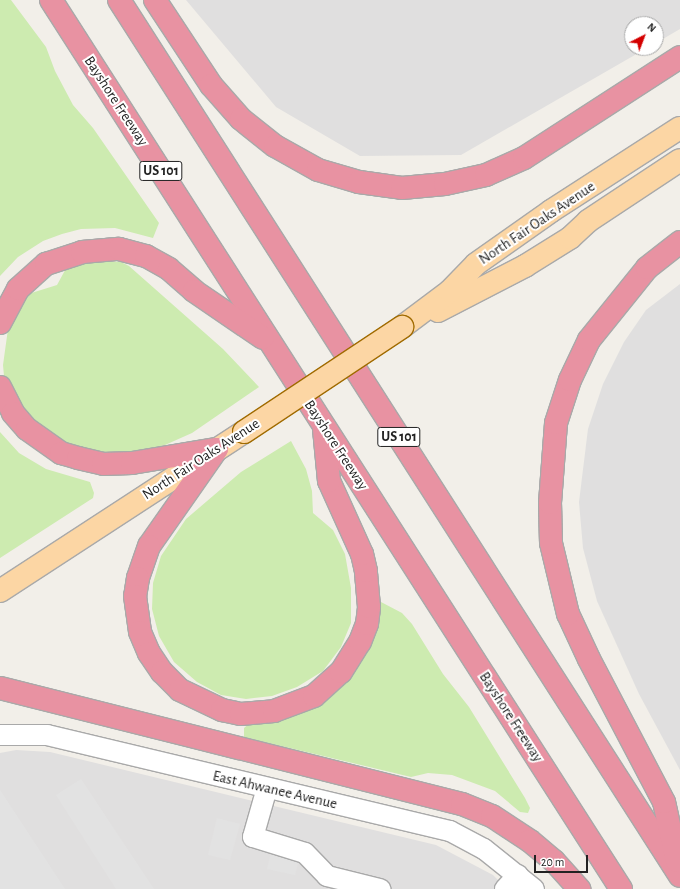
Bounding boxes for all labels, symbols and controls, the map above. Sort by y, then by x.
north arrow [624,16,664,56]
text: N [645,21,658,34]
street label: Bayshore Freeway [80,53,152,149]
road number: US 101 [139,159,183,183]
street label: North Fair Oaks Avenue [476,177,598,269]
street label: Bayshore Freeway [300,397,372,493]
street label: North Fair Oaks Avenue [139,414,263,504]
road number: US 101 [377,425,421,449]
street label: Bayshore Freeway [475,669,547,765]
street label: East Ahwanee Avenue [211,767,339,813]
scale bar [536,847,590,873]
text: 20 m [541,856,564,868]

